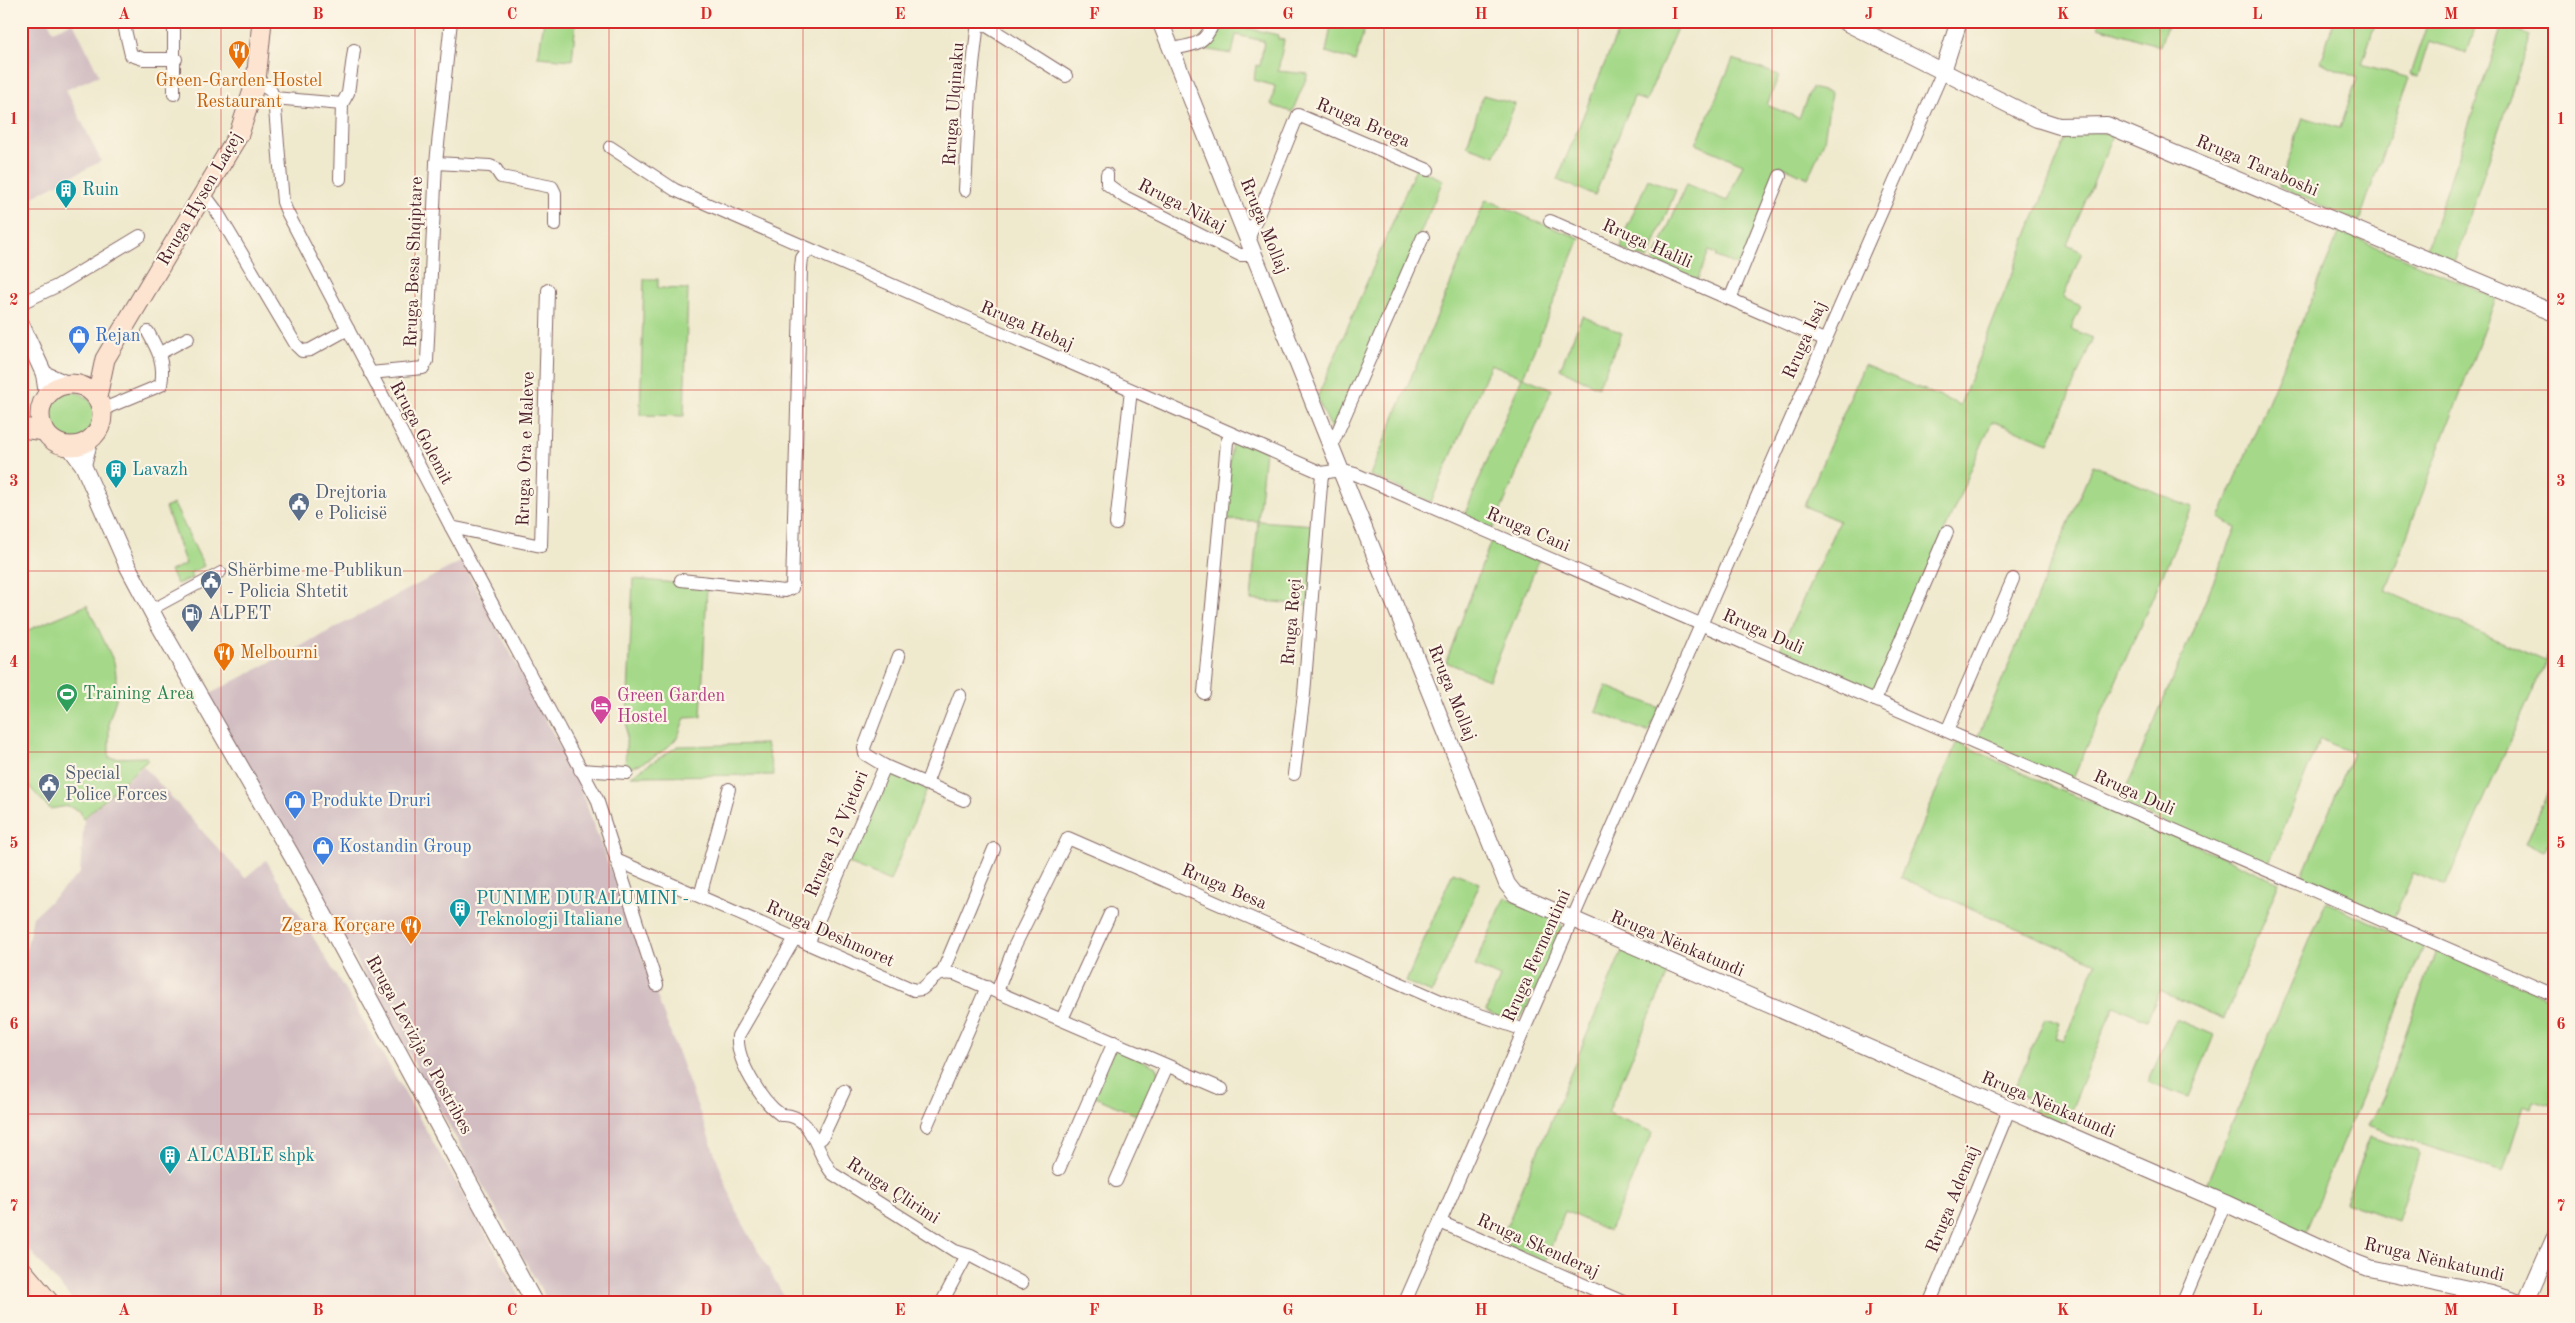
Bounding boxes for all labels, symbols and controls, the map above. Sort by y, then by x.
text: A [118,7,130,23]
text: B [312,7,324,23]
text: C [507,7,517,23]
text: D [700,7,712,23]
text: E [894,7,906,23]
text: F [1089,7,1100,23]
text: G [1282,7,1294,23]
text: H [1474,7,1488,23]
text: I [1671,7,1679,23]
text: J [1865,7,1874,23]
text: K [2057,7,2069,23]
text: L [2252,7,2263,23]
text: M [2444,7,2458,23]
restaurant icon: Green-Garden-Hostel Restaurant [227,39,251,70]
street label: Rruga Ulqinaku [941,41,967,166]
place label: Green-Garden-Hostel Restaurant [156,72,323,111]
street label: Rruga Brega [1313,95,1413,151]
text: 1 [9,112,19,128]
text: 1 [2556,112,2566,128]
street label: Rruga Hysen Laçej [154,129,246,269]
street label: Rruga Taraboshi [2193,132,2321,200]
street label: Rruga Mollaj [1237,175,1291,277]
street label: Rruga Besa Shqiptare [402,176,426,348]
street label: Rruga Nikaj [1135,176,1229,236]
building icon: Ruin [54,178,78,209]
place label: Ruin [82,181,119,199]
street label: Rruga Halili [1599,216,1695,272]
text: 2 [9,293,19,309]
text: 2 [2556,293,2566,309]
street label: Rruga Hebaj [978,298,1076,354]
street label: Rruga Isaj [1780,298,1830,382]
shop icon: Rejan [67,324,91,355]
place label: Rejan [95,327,141,345]
street label: Rruga Ora e Maleve [514,371,538,527]
street label: Rruga Golemit [386,378,456,488]
building icon: Lavazh [104,458,128,489]
place label: Lavazh [132,461,188,479]
text: 3 [9,474,19,490]
text: 3 [2556,474,2566,490]
place label: Drejtoria e Policisë [315,484,387,523]
public building icon: Drejtoria e Policisë [287,491,311,522]
street label: Rruga Cani [1483,504,1573,556]
place label: Shërbime me Publikun - Policia Shtetit [227,562,403,601]
public building icon: Shërbime me Publikun - Policia Shtetit [199,569,223,600]
street label: Rruga Reçi [1279,578,1305,666]
fuel station icon: ALPET [180,602,204,633]
place label: ALPET [208,605,271,623]
street label: Rruga Duli [1720,606,1806,658]
restaurant icon: Melbourni [212,641,236,672]
street label: Rruga Mollaj [1425,642,1479,744]
place label: Melbourni [240,644,318,662]
text: 4 [9,655,19,671]
text: 4 [2556,655,2566,671]
sports icon: Training Area [55,682,79,713]
place label: Training Area [83,685,194,703]
place label: Green Garden Hostel [617,687,726,726]
hotel icon: Green Garden Hostel [589,694,613,725]
place label: Special Police Forces [65,765,167,804]
street label: Rruga Duli [2091,767,2177,819]
street label: Rruga 12 Vjetori [802,768,872,900]
public building icon: Special Police Forces [37,772,61,803]
shop icon: Produkte Druri [283,789,307,820]
place label: Produkte Druri [311,792,431,810]
shop icon: Kostandin Group [311,835,335,866]
text: 5 [9,836,19,852]
text: 5 [2556,836,2566,852]
place label: Kostandin Group [339,838,471,856]
street label: Rruga Besa [1179,861,1269,913]
street label: Rruga Fermentimi [1500,887,1574,1025]
place label: PUNIME DURALUMINI - Teknologji Italiane [476,890,689,929]
building icon: PUNIME DURALUMINI - Teknologji Italiane [448,897,472,928]
street label: Rruga Deshmoret [763,898,897,970]
street label: Rruga Nënkatundi [1607,908,1747,980]
restaurant icon: Zgara Korçare [399,914,423,945]
place label: Zgara Korçare [281,917,395,935]
street label: Rruga Levizja e Postribes [362,953,476,1137]
text: 6 [9,1017,19,1033]
text: 6 [2556,1017,2566,1033]
street label: Rruga Nënkatundi [1978,1069,2118,1141]
street label: Rruga Ademaj [1923,1143,1983,1255]
building icon: ALCABLE shpk [158,1144,182,1175]
place label: ALCABLE shpk [186,1147,315,1165]
street label: Rruga Çlirimi [843,1154,943,1228]
text: 7 [9,1199,19,1215]
text: 7 [2556,1199,2566,1215]
street label: Rruga Skenderaj [1474,1211,1602,1281]
street label: Rruga Nënkatundi [2362,1235,2506,1285]
text: A [118,1303,130,1319]
text: B [312,1303,324,1319]
text: C [507,1303,517,1319]
text: D [700,1303,712,1319]
text: E [894,1303,906,1319]
text: F [1089,1303,1100,1319]
text: G [1282,1303,1294,1319]
text: H [1474,1303,1488,1319]
text: I [1671,1303,1679,1319]
text: J [1865,1303,1874,1319]
text: K [2057,1303,2069,1319]
text: L [2252,1303,2263,1319]
text: M [2444,1303,2458,1319]

